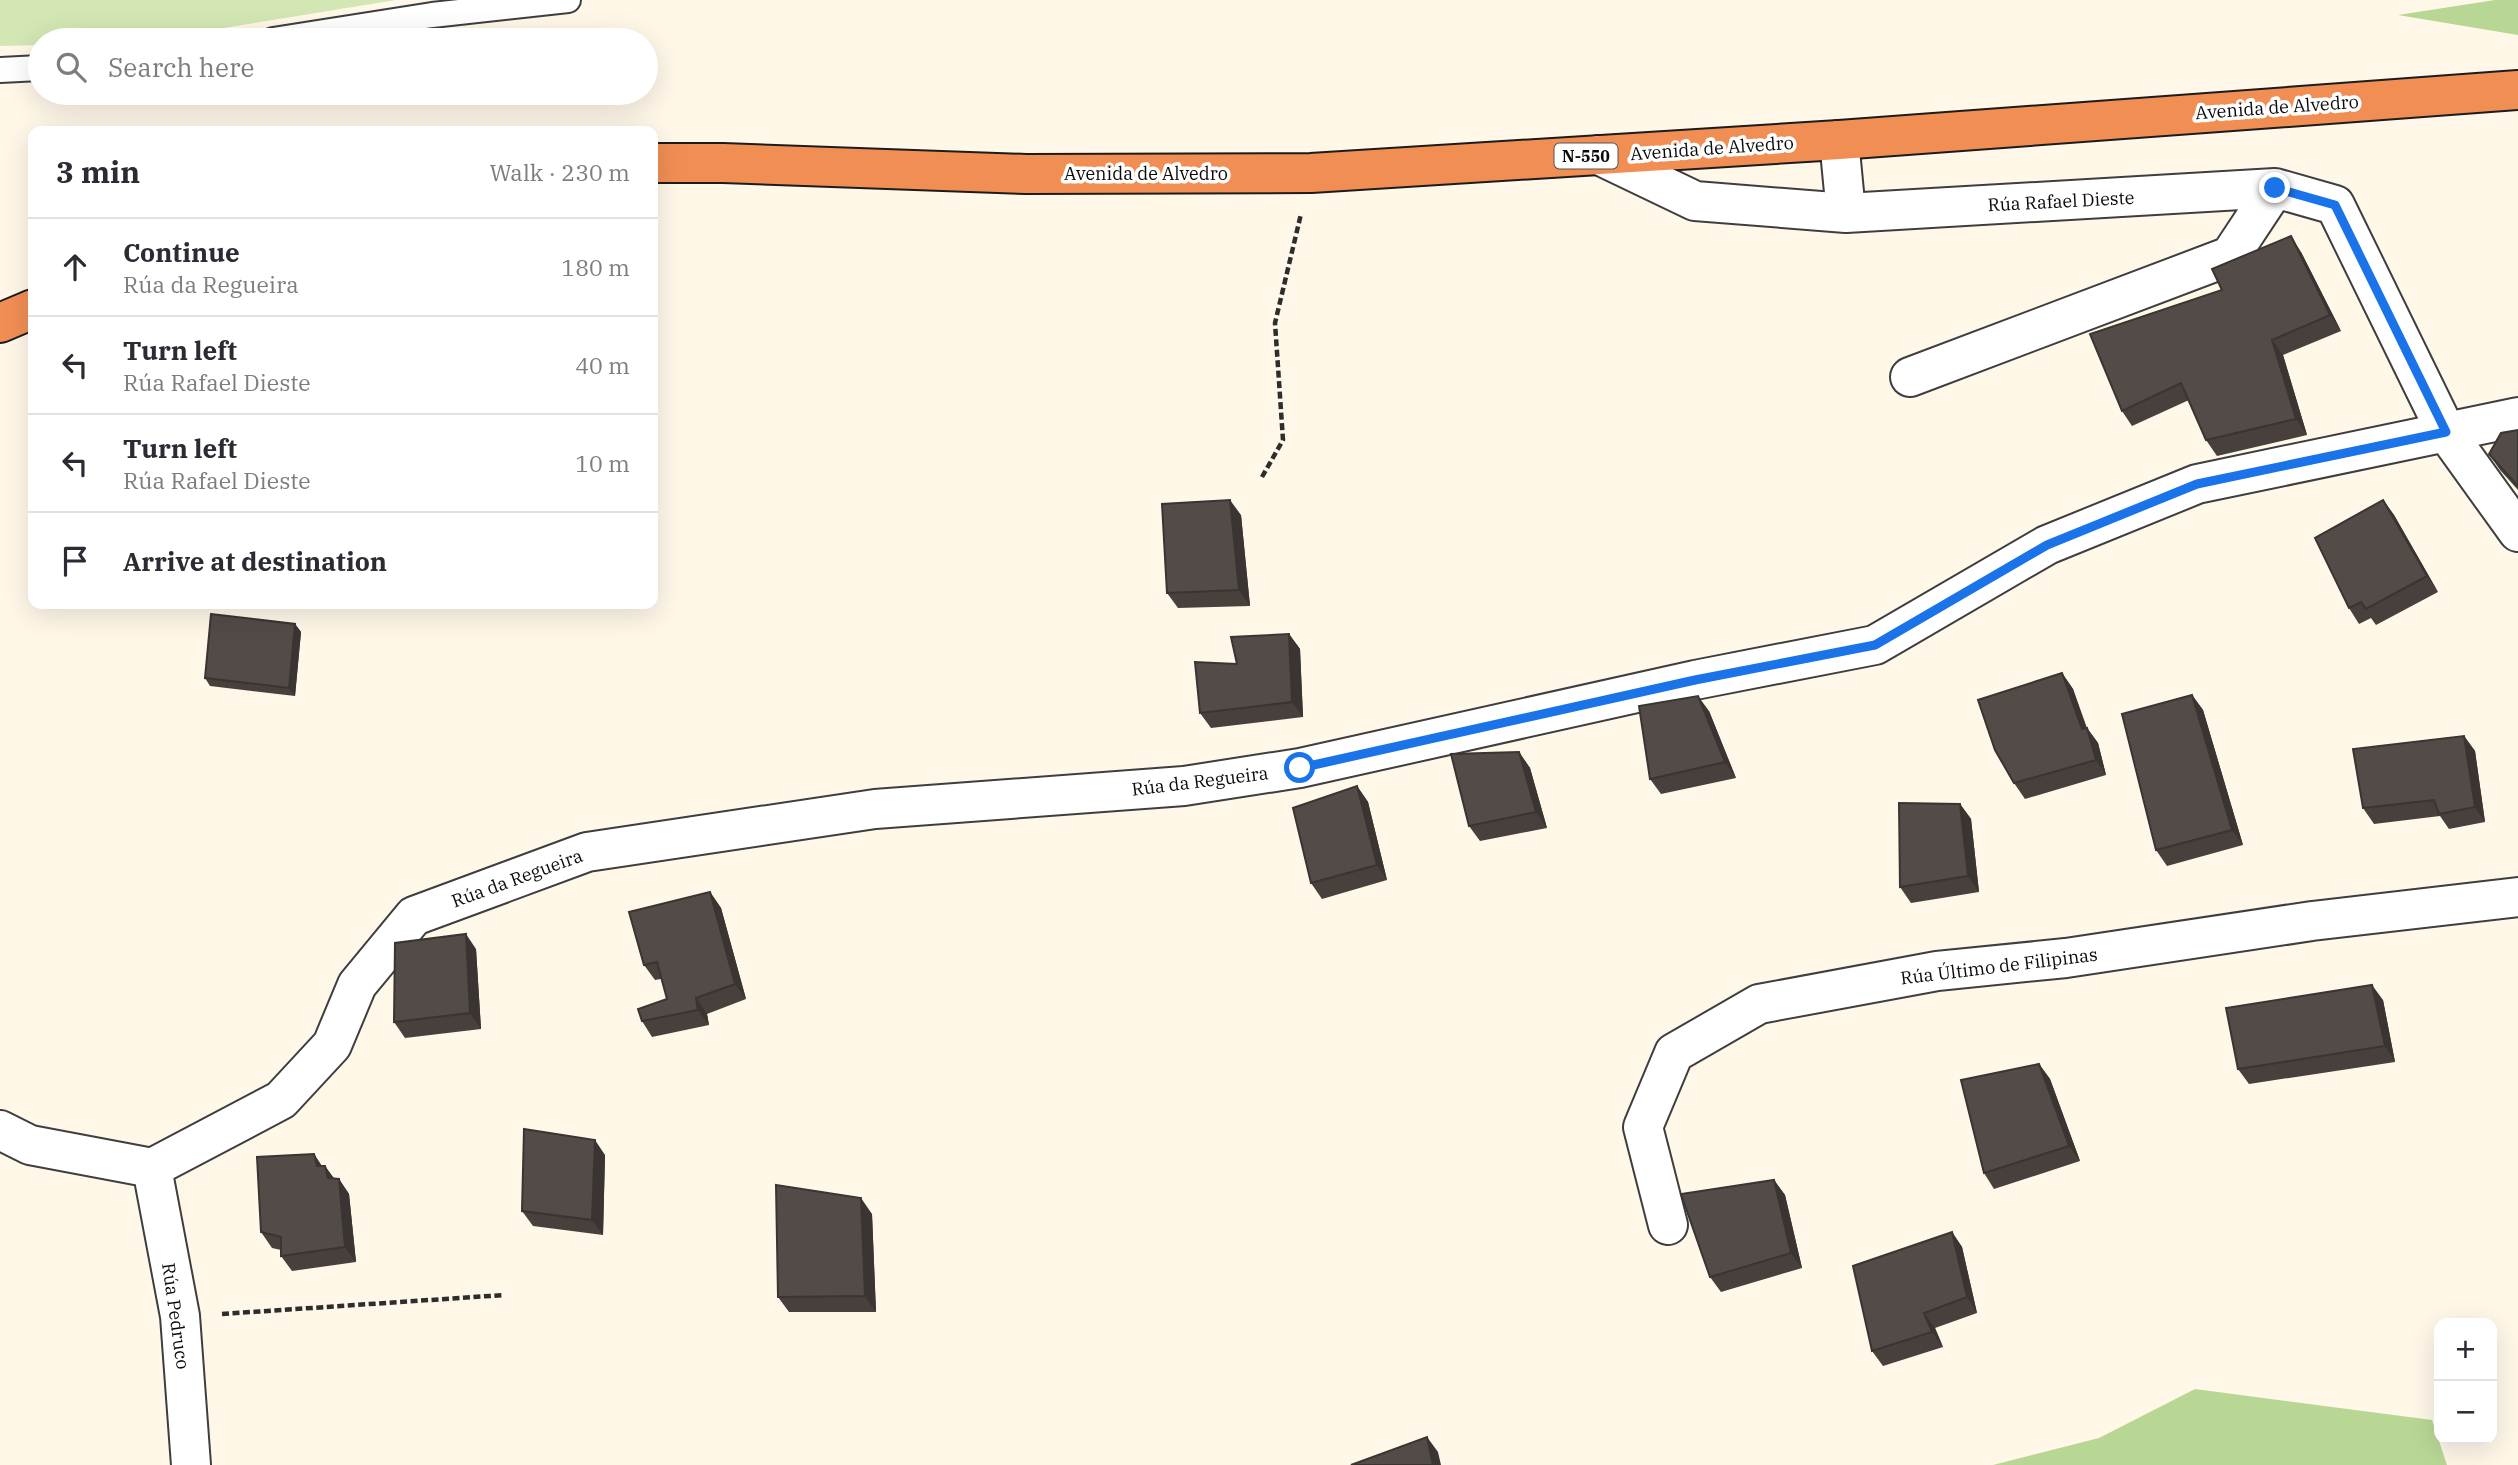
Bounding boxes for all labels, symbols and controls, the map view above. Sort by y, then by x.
search box [28,28,658,105]
icon: search [52,48,90,86]
text: Search here [108,50,254,84]
street label: Avenida de Alvedro [2195,90,2359,124]
street label: Avenida de Alvedro [1630,131,1794,165]
road number: N-550 [1554,144,1618,168]
text: 3 min [56,152,140,191]
text: Walk · 230 m [489,157,630,187]
street label: Avenida de Alvedro [1064,162,1228,185]
route end [2259,172,2290,203]
street label: Rúa Rafael Dieste [1987,186,2135,216]
text: Continue [123,235,240,269]
icon: ahead [56,248,94,286]
text: 180 m [561,252,630,282]
text: Rúa da Regueira [123,269,299,299]
text: Turn left [123,333,237,367]
icon: left [56,346,94,384]
text: 40 m [575,350,630,380]
text: Rúa Rafael Dieste [123,367,311,397]
text: Turn left [123,431,237,465]
icon: left [56,444,94,482]
text: 10 m [575,448,630,478]
text: Rúa Rafael Dieste [123,465,311,495]
icon: arrive [56,542,94,580]
text: Arrive at destination [123,544,387,578]
route start [1284,752,1315,783]
street label: Rúa da Regueira [1130,761,1270,801]
street label: Rúa da Regueira [448,844,586,912]
street label: Rúa Último de Filipinas [1899,942,2099,990]
street label: Rúa Pedruco [157,1261,195,1371]
map controls [2434,1318,2497,1444]
button: + [2434,1318,2497,1381]
button: − [2434,1381,2497,1444]

